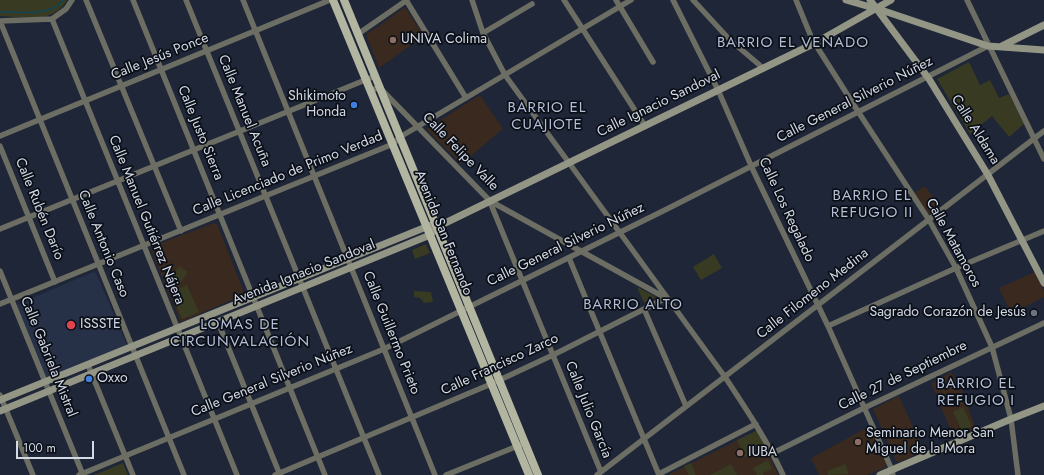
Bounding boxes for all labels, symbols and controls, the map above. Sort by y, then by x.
street label: Calle Jesús Ponce [109,30,211,84]
place label: UNIVA Colima [401,32,487,48]
district label: BARRIO EL VENADO [717,34,869,52]
marker: UNIVA Colima [388,35,398,45]
street label: Calle Manuel Acuña [214,53,274,169]
street label: Calle General Silverio Núñez [774,53,936,147]
street label: Calle Ignacio Sandoval [595,67,723,141]
street label: Calle Justo Sierra [173,83,227,183]
place label: Shikimoto Honda [288,89,346,122]
street label: Calle Aldama [947,92,1003,168]
district label: BARRIO EL CUAJIOTE [508,99,586,134]
marker: Shikimoto Honda [349,100,359,110]
street label: Calle Felipe Valle [418,109,502,195]
street label: Calle Licenciado de Primo Verdad [191,128,385,220]
street label: Calle Manuel Gutiérrez Nájera [104,133,188,307]
street label: Calle Los Regalado [754,155,818,265]
street label: Calle Rubén Darío [11,156,67,262]
street label: Avenida San Fernando [410,168,476,298]
district label: BARRIO EL REFUGIO II [831,187,913,222]
street label: Calle Antonio Caso [74,188,132,300]
street label: Calle Matamoros [922,196,984,290]
street label: Calle General Silverio Núñez [485,200,647,290]
street label: Avenida Ignacio Sandoval [230,237,378,309]
street label: Calle Filomeno Medina [754,245,872,343]
street label: Calle Guillermo Prieto [359,269,423,397]
street label: Calle Gabriela Mistral [16,294,80,420]
district label: BARRIO ALTO [583,296,683,314]
place label: Sagrado Corazón de Jesús [869,305,1026,321]
marker: Sagrado Corazón de Jesús [1029,308,1039,318]
district label: LOMAS DE CIRCUNVALACIÓN [170,316,310,351]
place label: ISSSTE [80,317,121,333]
marker: ISSSTE [65,319,77,331]
street label: Calle Francisco Zarco [439,330,561,400]
street label: Calle 27 de Septiembre [836,338,970,414]
street label: Calle General Silverio Núñez [189,341,355,421]
street label: Calle Julio García [561,359,615,461]
place label: Oxxo [97,371,128,387]
marker: Oxxo [84,374,94,384]
district label: BARRIO EL REFUGIO I [937,375,1015,410]
place label: Seminario Menor San Miguel de la Mora [866,426,994,458]
scale bar [18,433,96,459]
marker: Seminario Menor San Miguel de la Mora [853,437,863,447]
text: 100 m [23,439,56,457]
place label: IUBA [748,445,777,461]
marker: IUBA [735,448,745,458]

